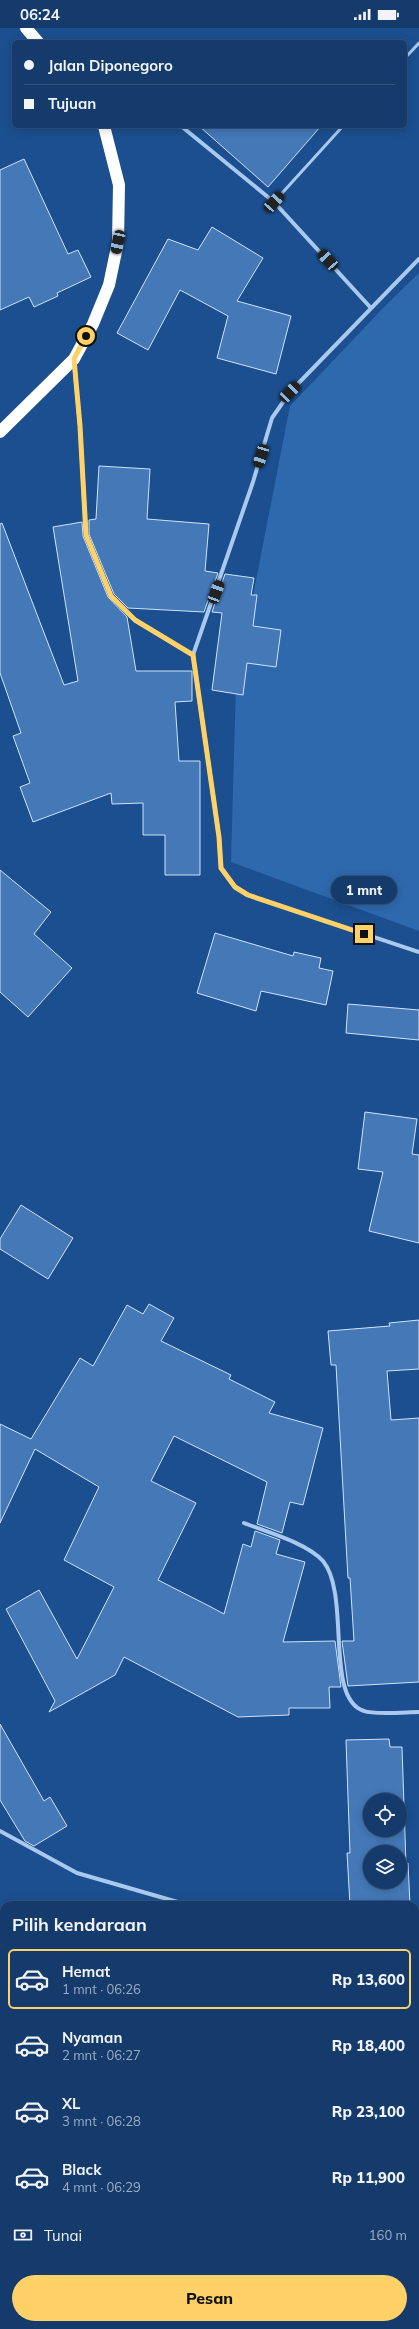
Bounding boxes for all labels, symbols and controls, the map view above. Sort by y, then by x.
text: 06:24 [20,5,60,24]
text: Jalan Diponegoro [48,56,173,75]
text: Tujuan [48,94,96,113]
car [262,189,286,215]
car [110,229,126,255]
car [316,247,340,273]
route start [77,327,95,345]
car [277,379,303,405]
car [252,443,270,469]
car [206,579,226,605]
callout: 1 mnt [331,876,397,904]
text: 1 mnt [346,882,382,898]
route end [355,925,373,943]
map controls [363,1793,407,1889]
button: locate [363,1793,407,1837]
button: layers [363,1845,407,1889]
text: Pilih kendaraan [12,1913,147,1936]
icon: car [14,1961,50,1997]
text: Hemat [62,1962,110,1981]
text: Rp 13,600 [332,1970,405,1989]
text: 1 mnt · 06:26 [62,1981,141,1997]
icon: car [14,2027,50,2063]
text: Nyaman [62,2028,122,2047]
text: Rp 18,400 [332,2036,405,2055]
text: 2 mnt · 06:27 [62,2047,141,2063]
icon: car [14,2093,50,2129]
text: XL [62,2094,80,2113]
text: Rp 23,100 [332,2102,405,2121]
text: 3 mnt · 06:28 [62,2113,141,2129]
icon: car [14,2159,50,2195]
text: Black [62,2160,101,2179]
text: Rp 11,900 [332,2168,405,2187]
text: 4 mnt · 06:29 [62,2179,141,2195]
icon: cash [12,2224,34,2246]
text: Tunai [44,2226,82,2245]
text: 160 m [369,2227,407,2243]
button: Pesan [12,2275,407,2321]

